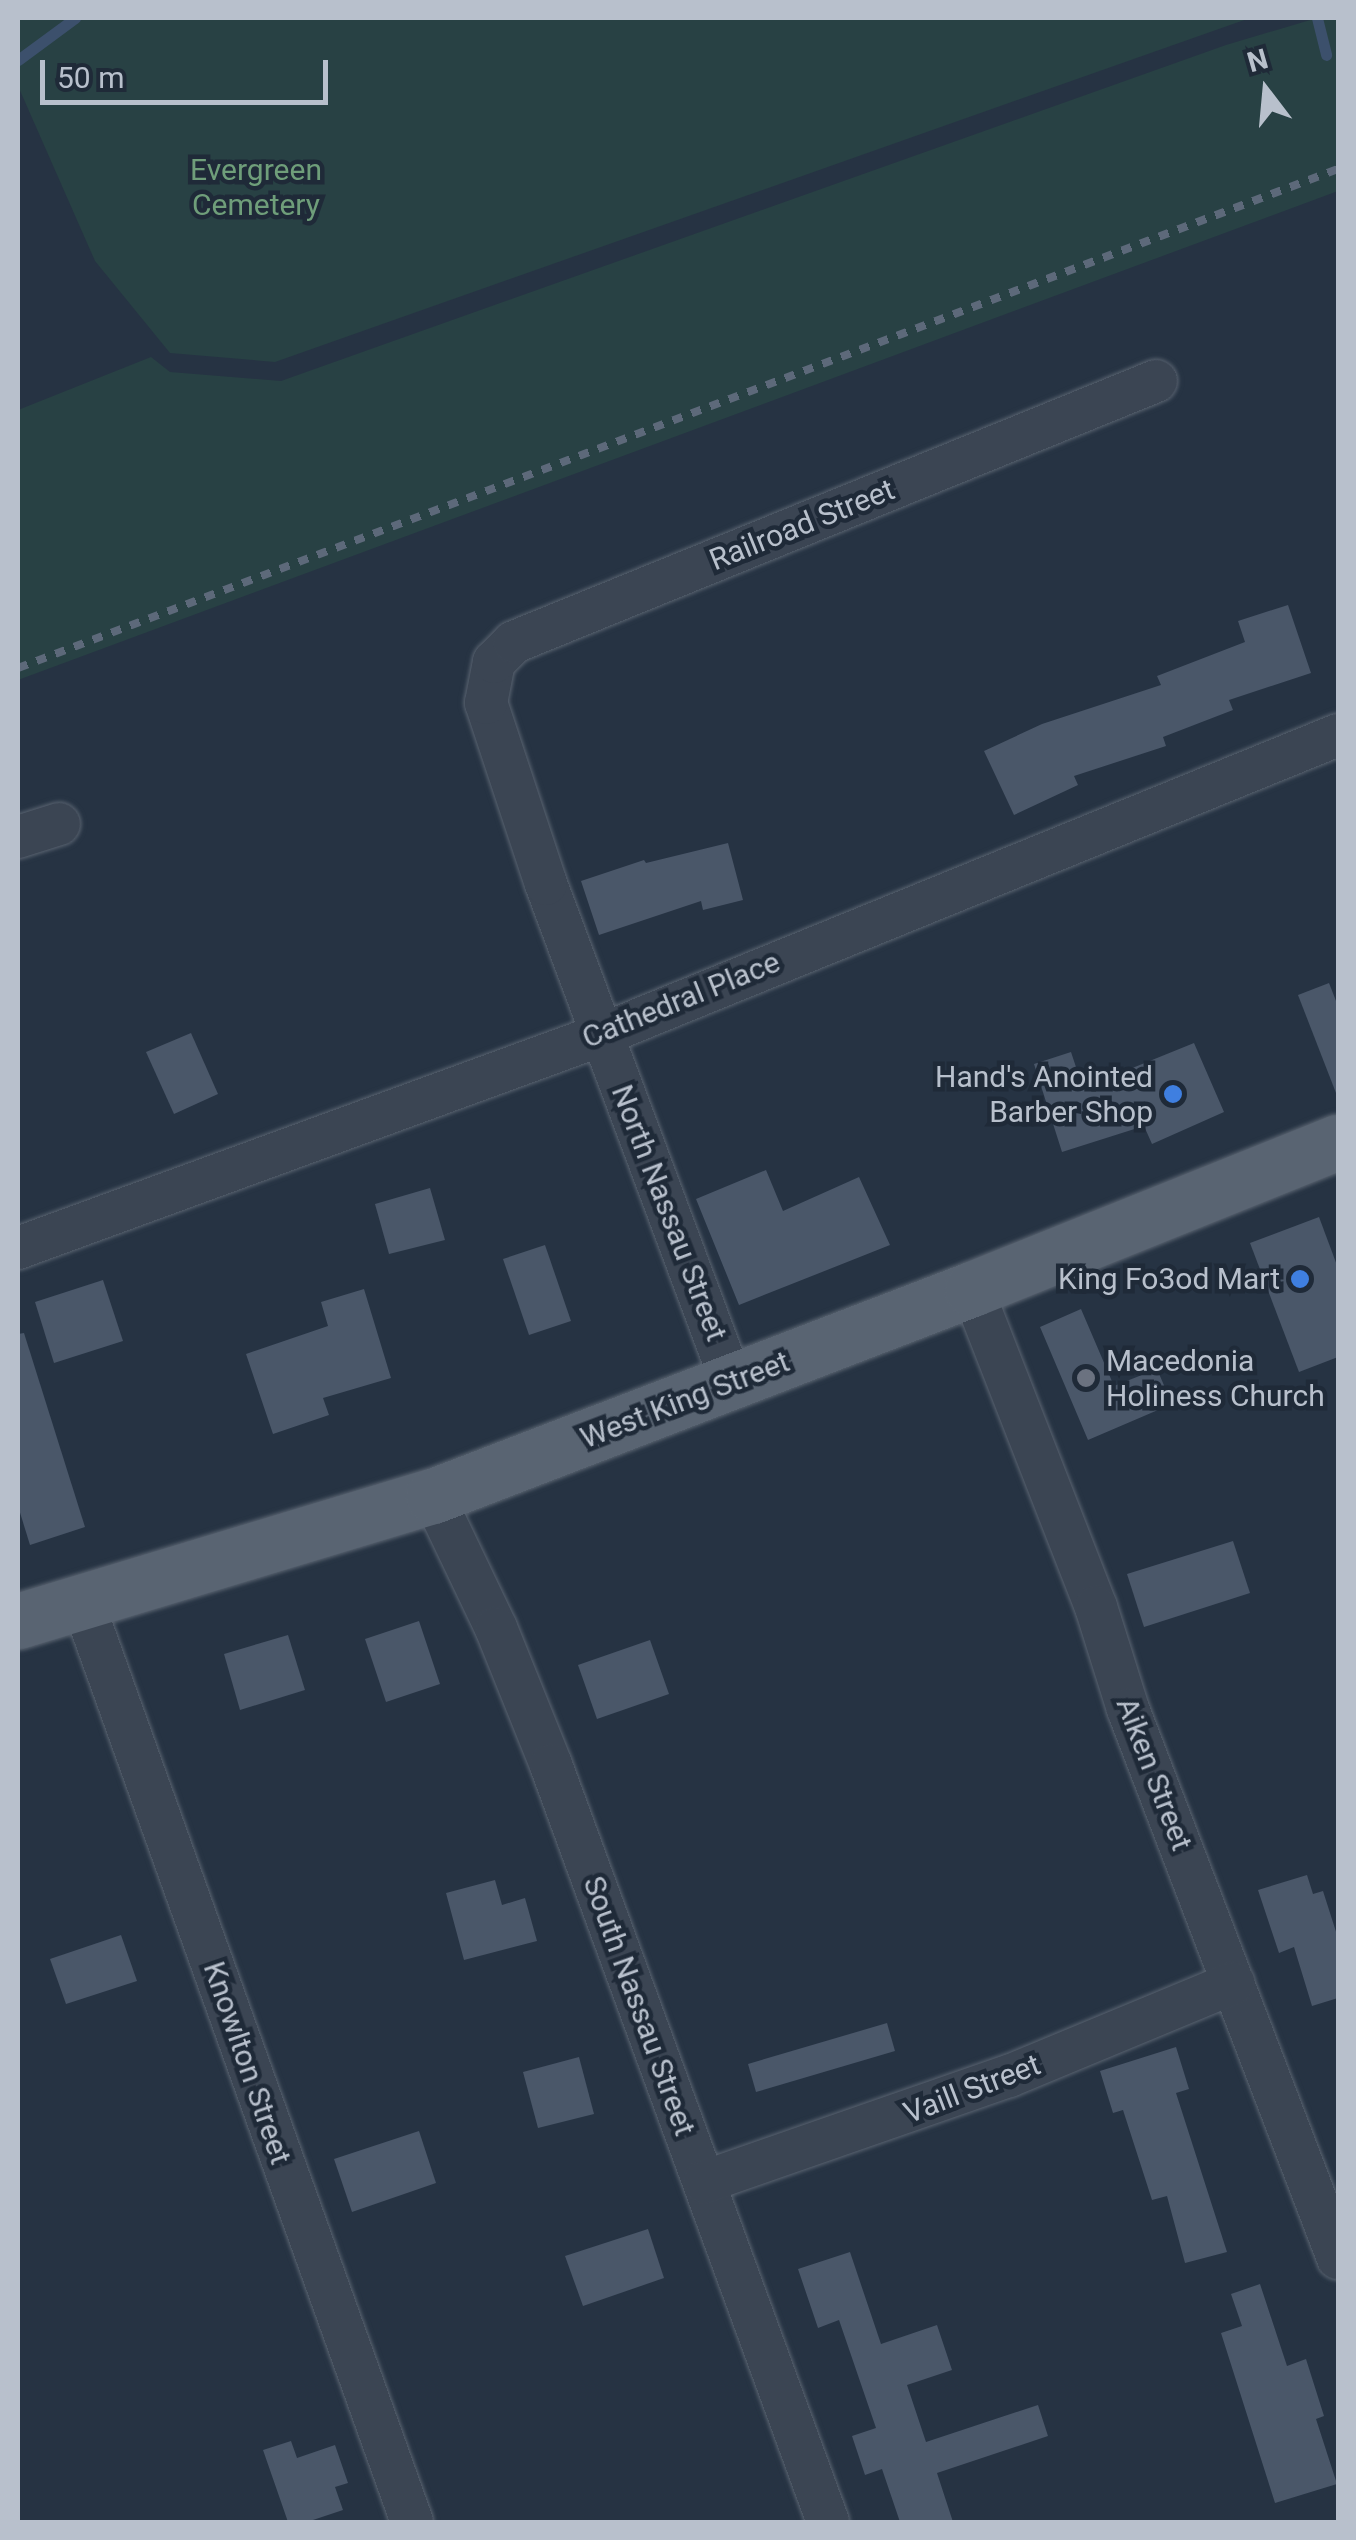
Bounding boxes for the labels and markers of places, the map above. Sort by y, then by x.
place label: Hand's Anointed Barber Shop [935,1059,1153,1130]
marker: Hand's Anointed Barber Shop [1162,1083,1184,1105]
place label: King Fo3od Mart [1058,1261,1280,1297]
marker: King Fo3od Mart [1289,1268,1311,1290]
place label: Macedonia Holiness Church [1106,1343,1325,1414]
marker: Macedonia Holiness Church [1075,1367,1097,1389]

